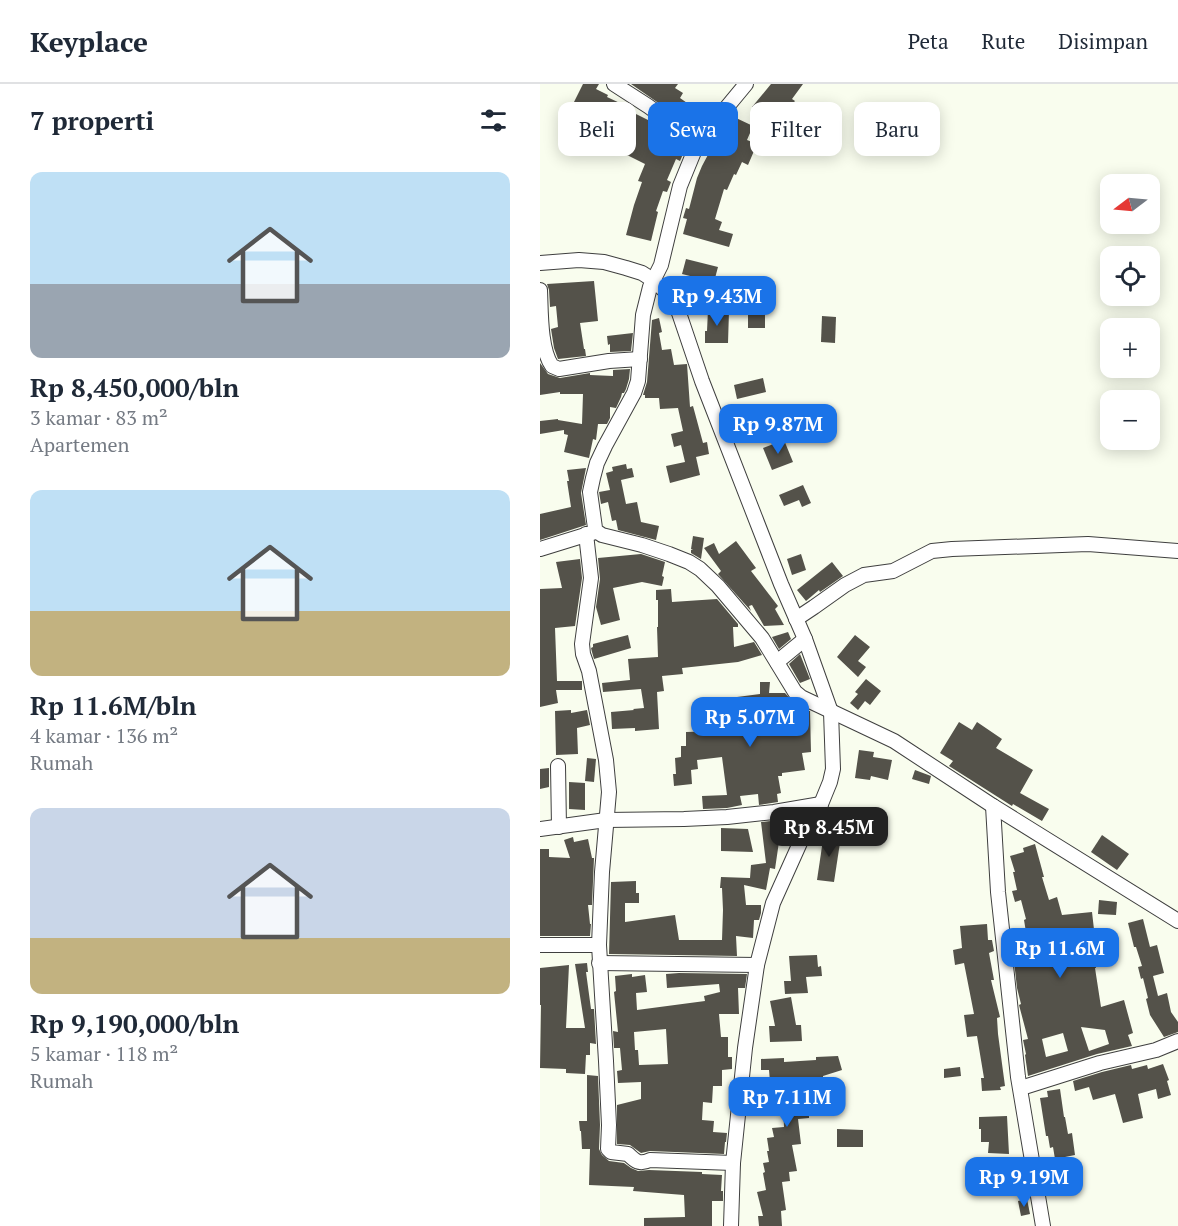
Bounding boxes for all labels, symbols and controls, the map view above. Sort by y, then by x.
text: Keyplace [30,23,148,60]
text: Peta [908,27,949,55]
text: Rute [982,27,1025,55]
text: Disimpan [1058,27,1148,55]
chip: Beli [558,102,636,156]
chip: Sewa [648,102,738,156]
chip: Filter [750,102,842,156]
chip: Baru [854,102,940,156]
text: 7 properti [30,103,154,137]
icon: filters [477,104,510,137]
north arrow [1100,174,1160,234]
map controls [1100,174,1160,450]
icon: home [216,211,324,319]
button: locate [1100,246,1160,306]
pin: Rp 9.43M [655,276,779,327]
text: Rp 9.43M [672,282,762,309]
button: + [1100,318,1160,378]
text: Rp 8,450,000/bln [30,370,239,404]
button: − [1100,390,1160,450]
text: 3 kamar · 83 m² [30,404,168,431]
pin: Rp 9.87M [716,404,840,455]
text: Rp 9.87M [733,410,823,437]
text: Apartemen [30,431,129,458]
icon: home [216,529,324,637]
text: Rp 11.6M/bln [30,688,197,722]
pin: Rp 5.07M [688,697,812,748]
text: Rp 5.07M [705,703,795,730]
text: 4 kamar · 136 m² [30,722,178,749]
text: Rumah [30,749,93,776]
pin: Rp 8.45M [767,807,891,858]
text: Rp 8.45M [784,813,874,840]
icon: home [216,847,324,955]
pin: Rp 11.6M [998,928,1122,979]
text: Rp 11.6M [1015,934,1105,961]
text: Rp 9,190,000/bln [30,1006,239,1040]
text: 5 kamar · 118 m² [30,1040,178,1067]
text: Rumah [30,1067,93,1094]
pin: Rp 7.11M [725,1077,849,1128]
text: Rp 7.11M [743,1083,831,1110]
pin: Rp 9.19M [962,1157,1086,1208]
text: Rp 9.19M [979,1163,1069,1190]

